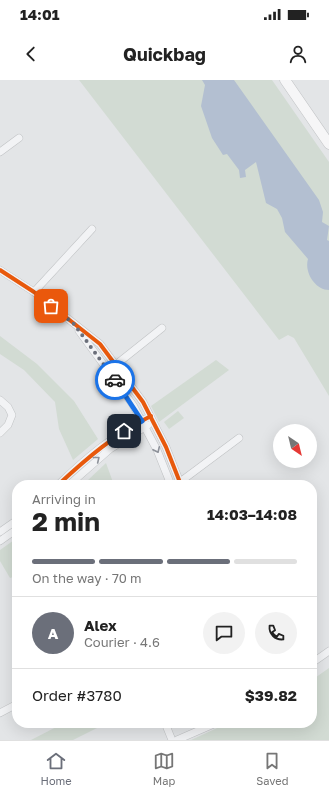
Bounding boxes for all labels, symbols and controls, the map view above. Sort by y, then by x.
text: 14:01 [20,5,59,23]
icon: back [20,43,42,65]
text: Quickbag [123,43,206,65]
icon: person [287,43,309,65]
pin [34,289,68,323]
icon: bag [40,295,62,317]
courier [95,360,135,400]
icon: car [104,369,126,391]
pin [107,414,141,448]
icon: home [113,420,135,442]
north arrow [273,424,317,468]
map controls [273,424,317,468]
one-way arrow [152,447,160,454]
one-way arrow [93,456,100,463]
text: Arriving in [32,491,96,507]
text: 14:03–14:08 [207,505,297,523]
text: 2 min [32,506,100,537]
text: On the way · 70 m [32,570,142,586]
button: chat [203,612,245,654]
button: phone [255,612,297,654]
text: Alex [84,616,117,634]
text: A [48,624,58,642]
text: Courier · 4.6 [84,634,160,650]
text: Order #3780 [32,686,122,704]
text: $39.82 [245,686,297,704]
tab: Home [41,750,72,787]
tab: Map [153,750,175,787]
tab: Saved [256,750,288,787]

